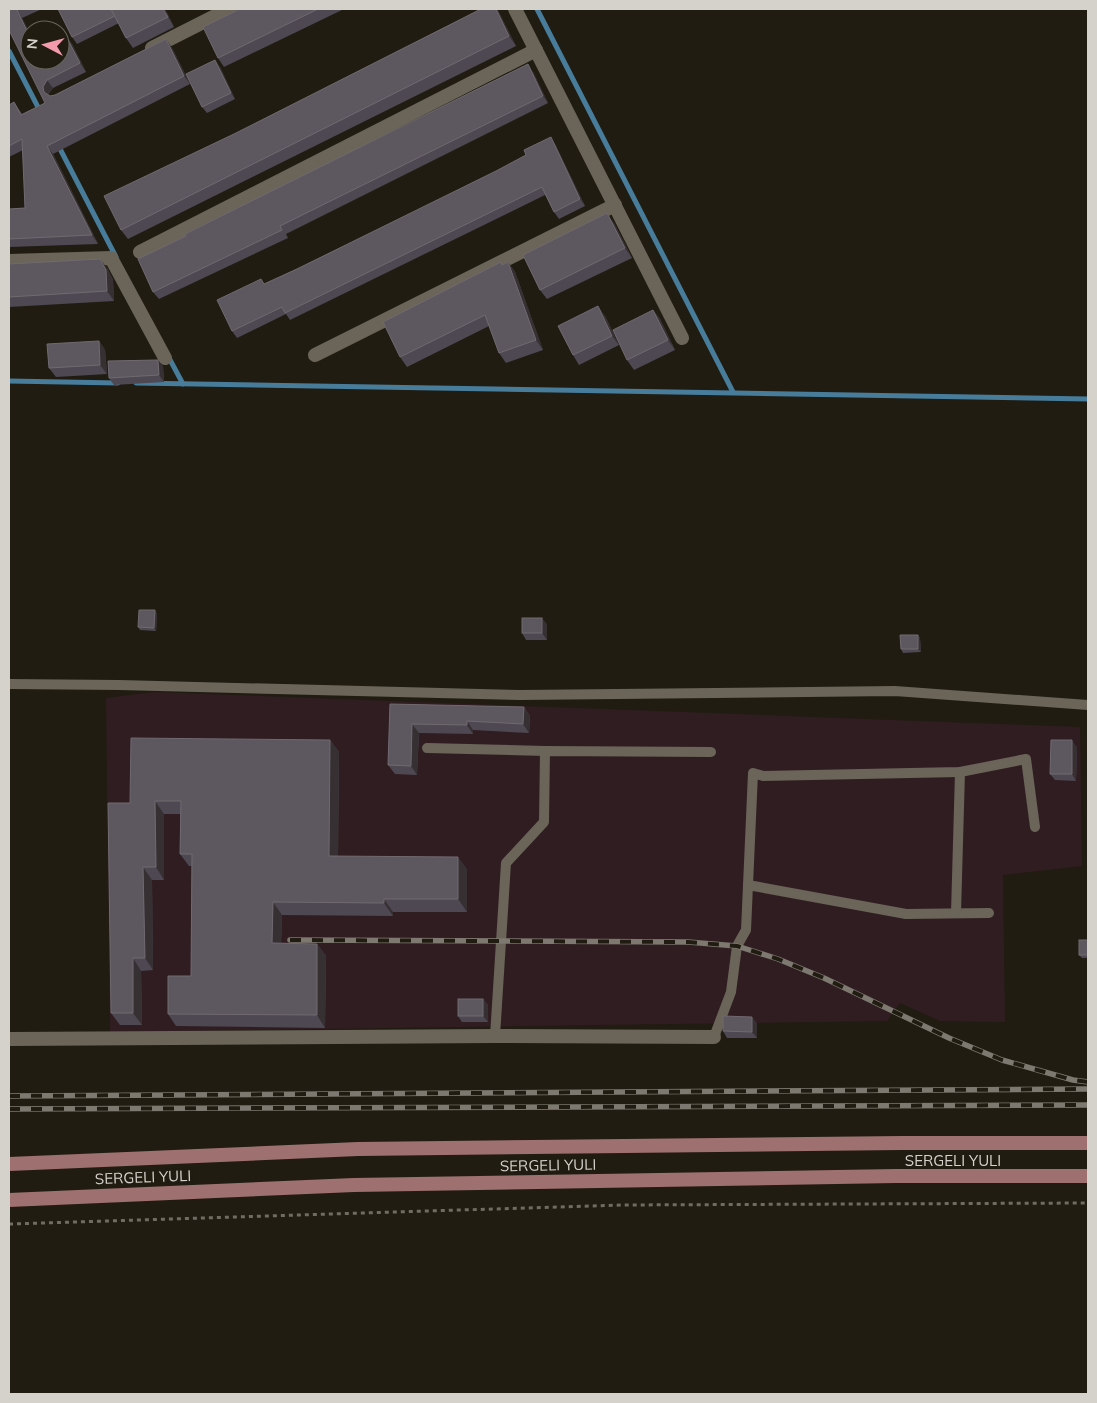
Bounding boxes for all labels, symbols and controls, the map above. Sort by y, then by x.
north arrow [20,20,70,70]
text: N [23,37,42,50]
street label: SERGELI YULI [905,1151,1001,1170]
street label: SERGELI YULI [500,1155,596,1175]
street label: SERGELI YULI [95,1166,191,1188]

